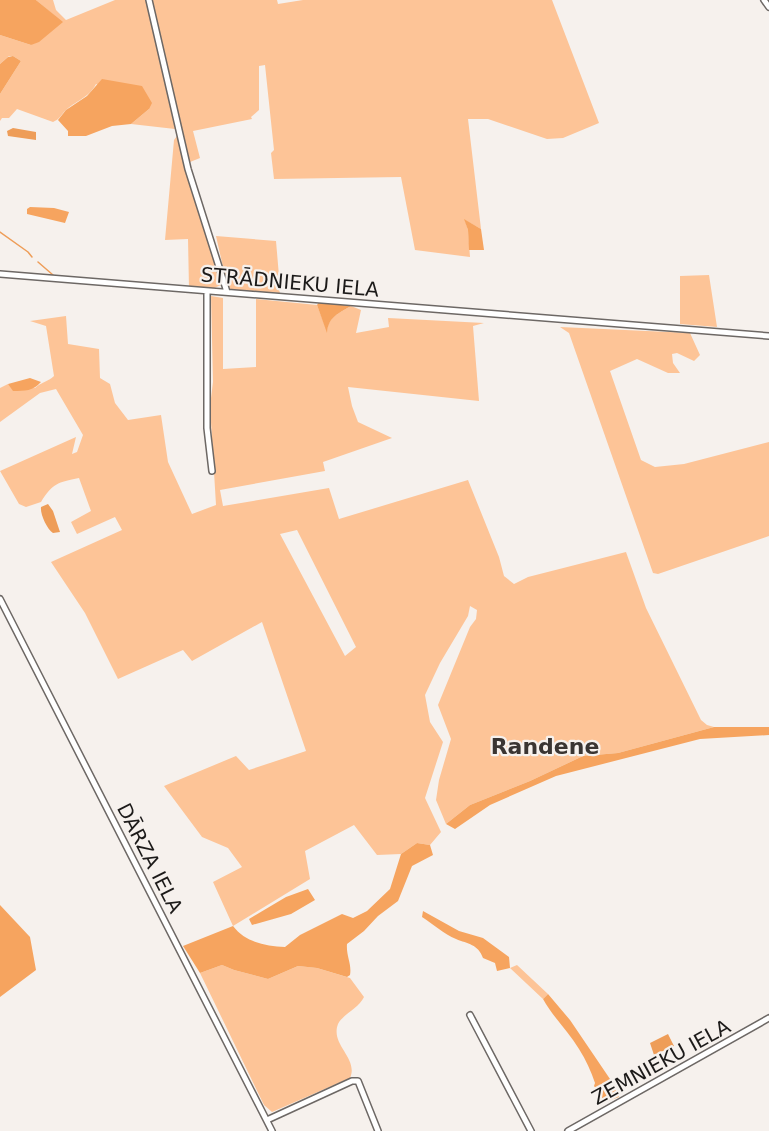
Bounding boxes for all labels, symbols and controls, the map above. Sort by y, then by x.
street label: STRĀDNIEKU IELA [200,262,380,302]
district label: Randene [491,734,599,759]
street label: DĀRZA IELA [112,799,188,917]
street label: ZEMNIEKU IELA [588,1014,735,1110]

